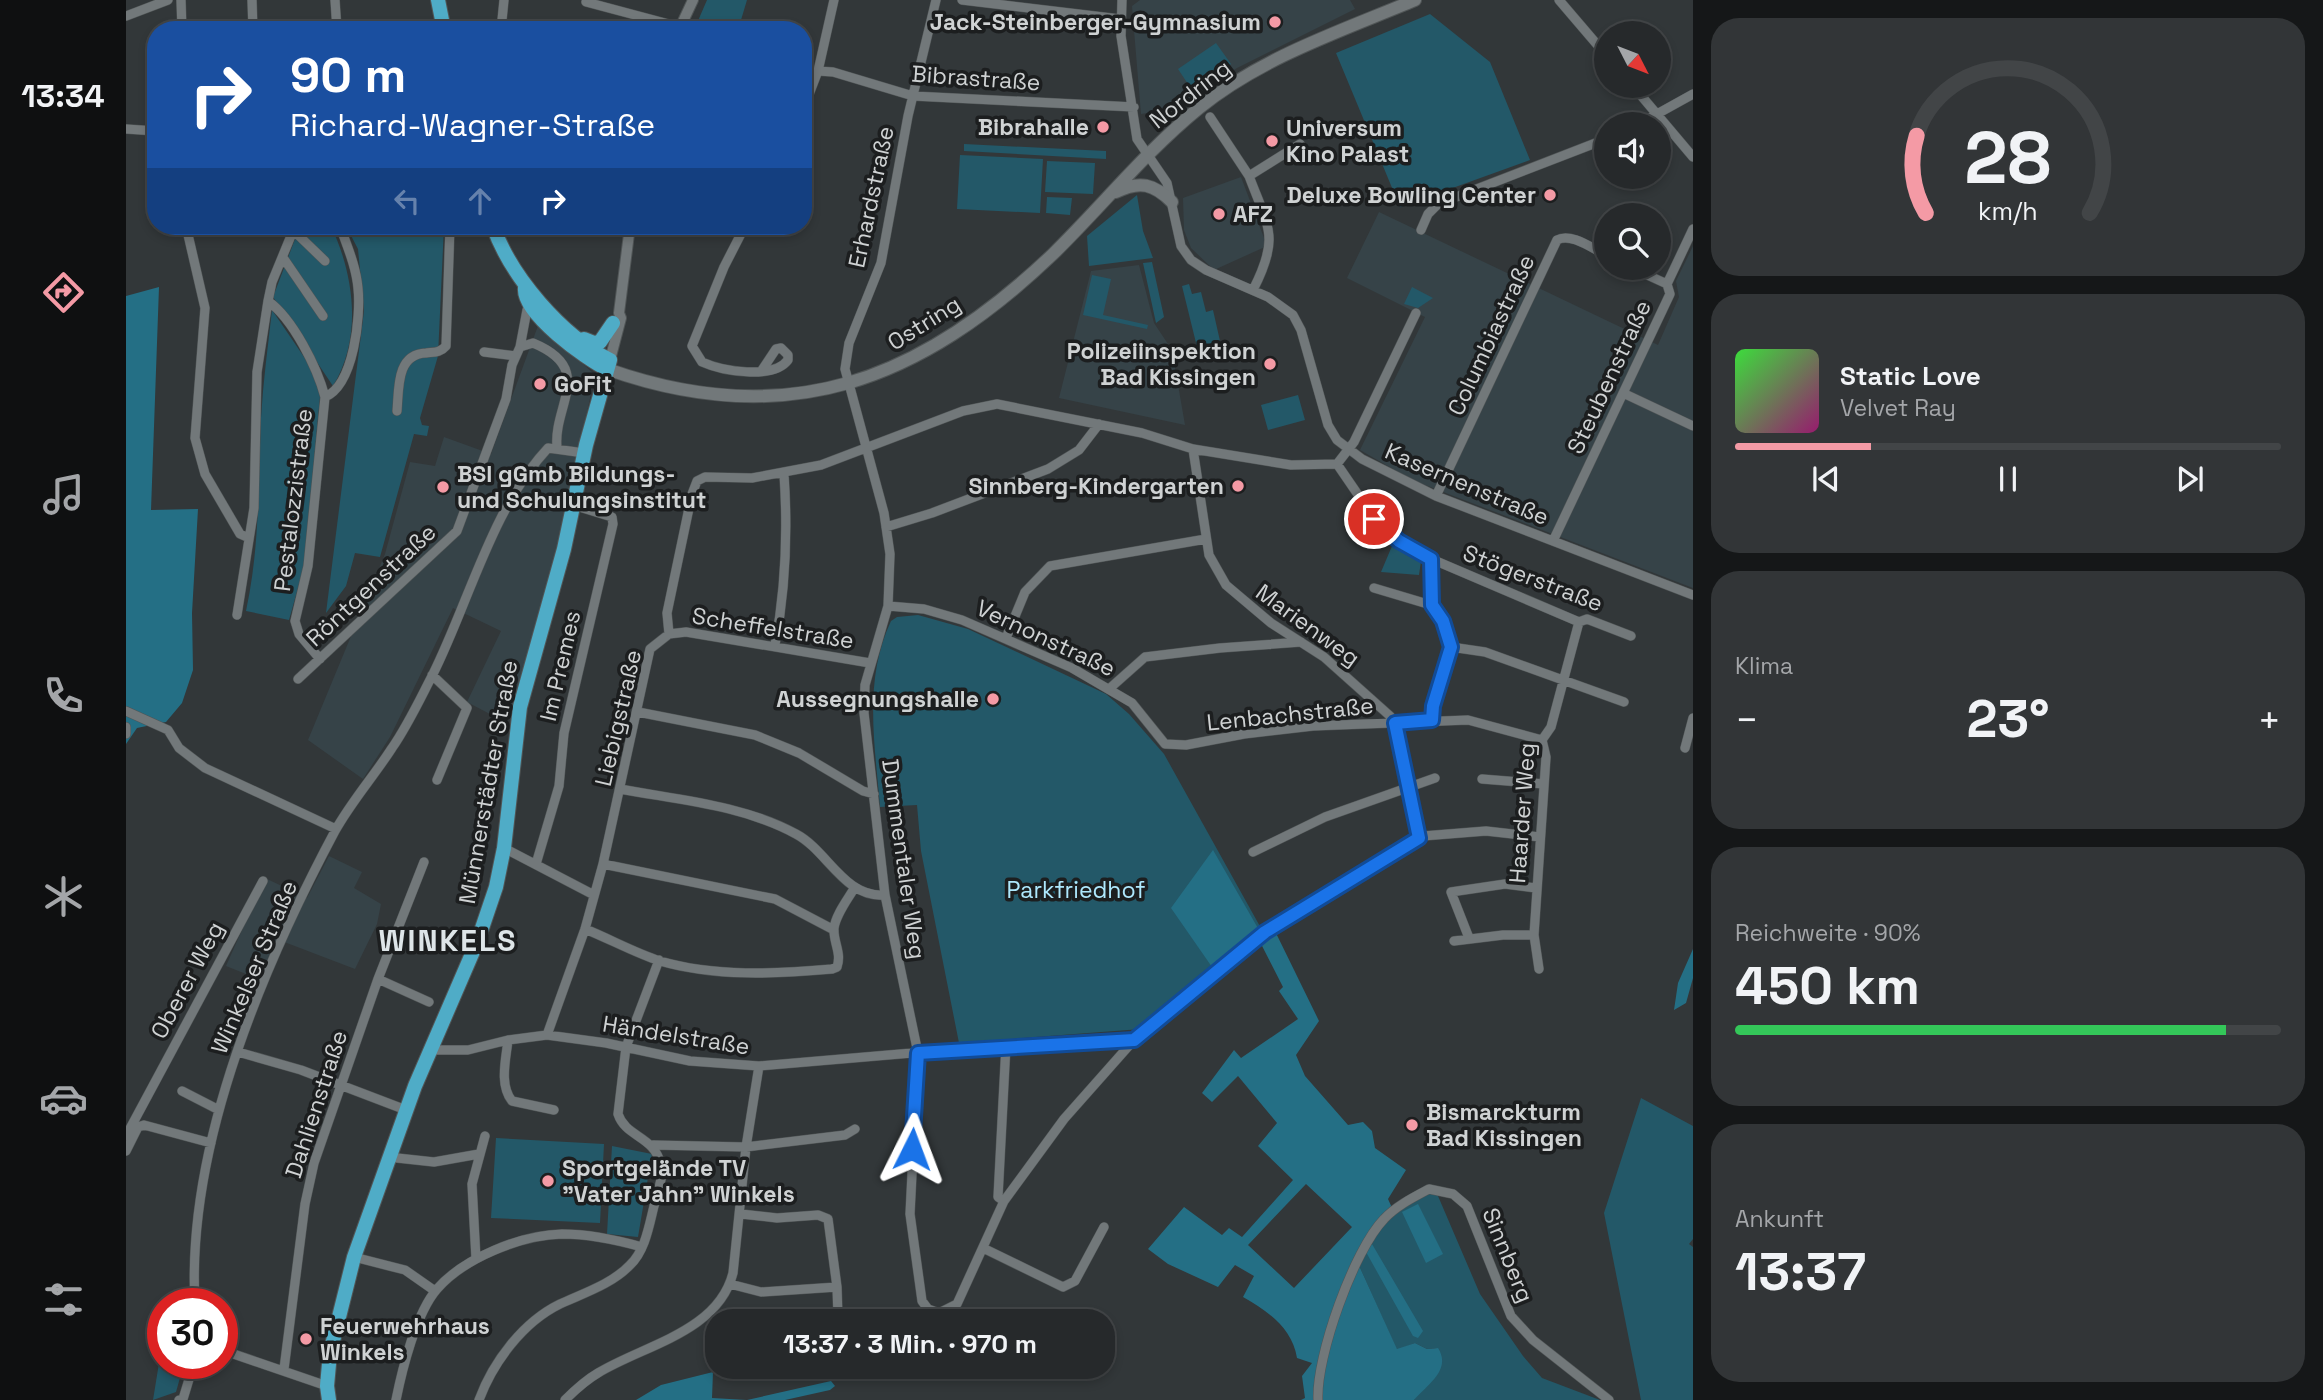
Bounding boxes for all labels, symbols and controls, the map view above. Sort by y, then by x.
place label: Jack-Steinberger-Gymnasium [930,7,1261,37]
marker: Jack-Steinberger-Gymnasium [1267,14,1283,30]
north arrow [1594,21,1671,98]
map controls [1594,21,1671,280]
text: 90 m [290,44,406,106]
icon: right [175,49,266,140]
street label: Nordring [1143,53,1237,135]
street label: Bibrastraße [911,59,1041,97]
text: 13:34 [21,76,105,116]
text: Richard-Wagner-Straße [290,105,655,145]
place label: Bibrahalle [978,112,1089,142]
button: sound [1594,112,1671,189]
text: 28 [1965,112,2051,205]
place label: Universum Kino Palast [1286,113,1409,169]
marker: Bibrahalle [1095,119,1111,135]
street label: Erhardstraße [841,123,901,271]
marker: Universum Kino Palast [1264,133,1280,149]
place label: Deluxe Bowling Center [1286,180,1536,210]
icon: left [388,182,426,220]
icon: ahead [461,182,499,220]
icon: right [534,182,572,220]
marker: Deluxe Bowling Center [1542,187,1558,203]
text: km/h [1978,195,2038,227]
place label: AFZ [1233,199,1273,229]
button: search [1594,203,1671,280]
marker: AFZ [1211,206,1227,222]
street label: Columbiastraße [1441,250,1541,420]
icon: directions [39,268,88,317]
street label: Ostring [882,289,966,357]
street label: Steubenstraße [1560,295,1658,459]
place label: Polizeiinspektion Bad Kissingen [1067,336,1256,392]
marker: Polizeiinspektion Bad Kissingen [1262,356,1278,372]
text: Static Love [1840,359,1981,393]
place label: GoFit [554,369,612,399]
marker: GoFit [532,376,548,392]
text: Velvet Ray [1840,393,1956,423]
street label: Pestalozzistraße [267,407,319,593]
street label: Kasernenstraße [1380,436,1554,532]
place label: BSI gGmb Bildungs- und Schulungsinstitut [457,459,706,515]
icon: previous [1807,460,1845,498]
icon: pause [1989,460,2027,498]
icon: next [2171,460,2209,498]
icon: music [39,470,88,519]
place label: Sinnberg-Kindergarten [968,471,1224,501]
marker: Sinnberg-Kindergarten [1230,478,1246,494]
marker: BSI gGmb Bildungs- und Schulungsinstitut [435,479,451,495]
pin [1344,489,1404,549]
icon: arrive [1355,500,1393,538]
street label: Röntgenstraße [300,517,442,653]
street label: Stögerstraße [1459,538,1607,618]
street label: Marienweg [1250,577,1366,673]
street label: Vernonstraße [972,593,1120,683]
street label: Scheffelstraße [690,600,856,656]
street label: Im Premes [533,608,587,724]
street label: Liebigstraße [588,647,648,789]
text: Klima [1735,651,1793,681]
street label: Münnerstädter Straße [452,658,524,906]
icon: phone [39,671,88,720]
place label: Aussegnungshalle [776,684,979,714]
text: 23° [1967,686,2050,752]
street label: Lenbachstraße [1205,690,1375,738]
marker: Aussegnungshalle [985,691,1001,707]
text: − [1735,696,1759,744]
text: + [2257,696,2281,744]
street label: Haarder Weg [1502,742,1542,884]
street label: Dummentaler Weg [875,757,933,961]
icon: climate [39,872,88,921]
park label: Parkfriedhof [1007,875,1145,905]
street label: Winkelser Straße [204,876,304,1058]
street label: Oberer Weg [144,916,230,1044]
text: Reichweite · 90% [1735,918,1920,948]
district label: WINKELS [379,921,517,960]
text: 450 km [1735,953,1920,1019]
street label: Händelstraße [600,1009,752,1061]
street label: Dahlienstraße [278,1026,354,1182]
icon: car [39,1074,88,1123]
place label: Bismarckturm Bad Kissingen [1426,1097,1582,1153]
position arrow [875,1112,949,1186]
marker: Bismarckturm Bad Kissingen [1404,1117,1420,1133]
place label: Sportgelände TV "Vater Jahn" Winkels [562,1153,795,1209]
marker: Sportgelände TV "Vater Jahn" Winkels [540,1173,556,1189]
street label: Sinnberg [1475,1203,1541,1307]
text: Ankunft [1735,1204,1824,1234]
text: 13:37 [1735,1239,1866,1305]
icon: filters [39,1275,88,1324]
speed limit sign: 30 [147,1288,238,1379]
place label: Feuerwehrhaus Winkels [320,1311,490,1367]
text: 13:37 · 3 Min. · 970 m [783,1327,1037,1361]
marker: Feuerwehrhaus Winkels [298,1331,314,1347]

